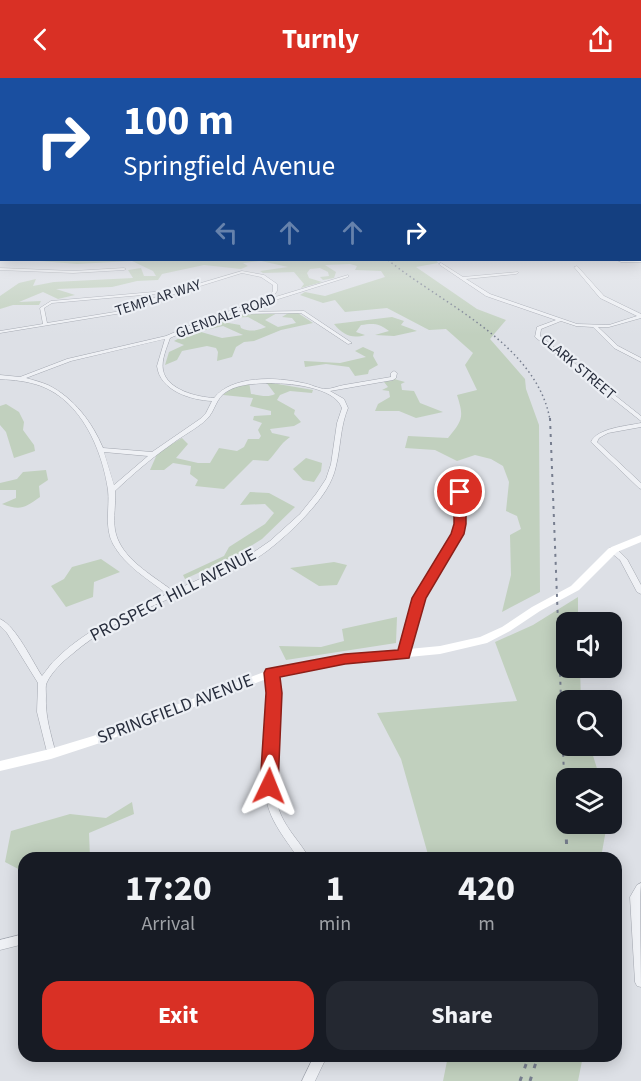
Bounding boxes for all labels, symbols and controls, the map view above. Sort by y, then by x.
text: Turnly [282,20,359,59]
icon: back [24,23,57,56]
icon: share [584,23,617,56]
text: 100 m [123,91,234,151]
icon: right [24,102,102,180]
text: Springfield Avenue [123,147,335,186]
icon: left [210,216,243,249]
icon: ahead [273,216,306,249]
icon: ahead [336,216,369,249]
icon: right [399,216,432,249]
street label: TEMPLAR WAY [112,274,204,322]
street label: GLENDALE ROAD [173,288,279,344]
street label: CLARK STREET [536,329,620,405]
pin [434,466,485,517]
icon: arrive [443,475,476,508]
street label: PROSPECT HILL AVENUE [86,542,260,648]
map controls [556,612,622,834]
button: sound [556,612,622,678]
street label: SPRINGFIELD AVENUE [93,668,257,750]
button: search [556,690,622,756]
position arrow [237,754,301,818]
button: layers [556,768,622,834]
text: 17:20 [125,863,212,914]
text: 1 [325,863,344,914]
text: 420 [458,863,515,914]
text: Arrival [141,910,195,938]
text: min [319,910,351,938]
text: m [478,910,495,938]
button: Exit [42,981,314,1050]
button: Share [326,981,598,1050]

